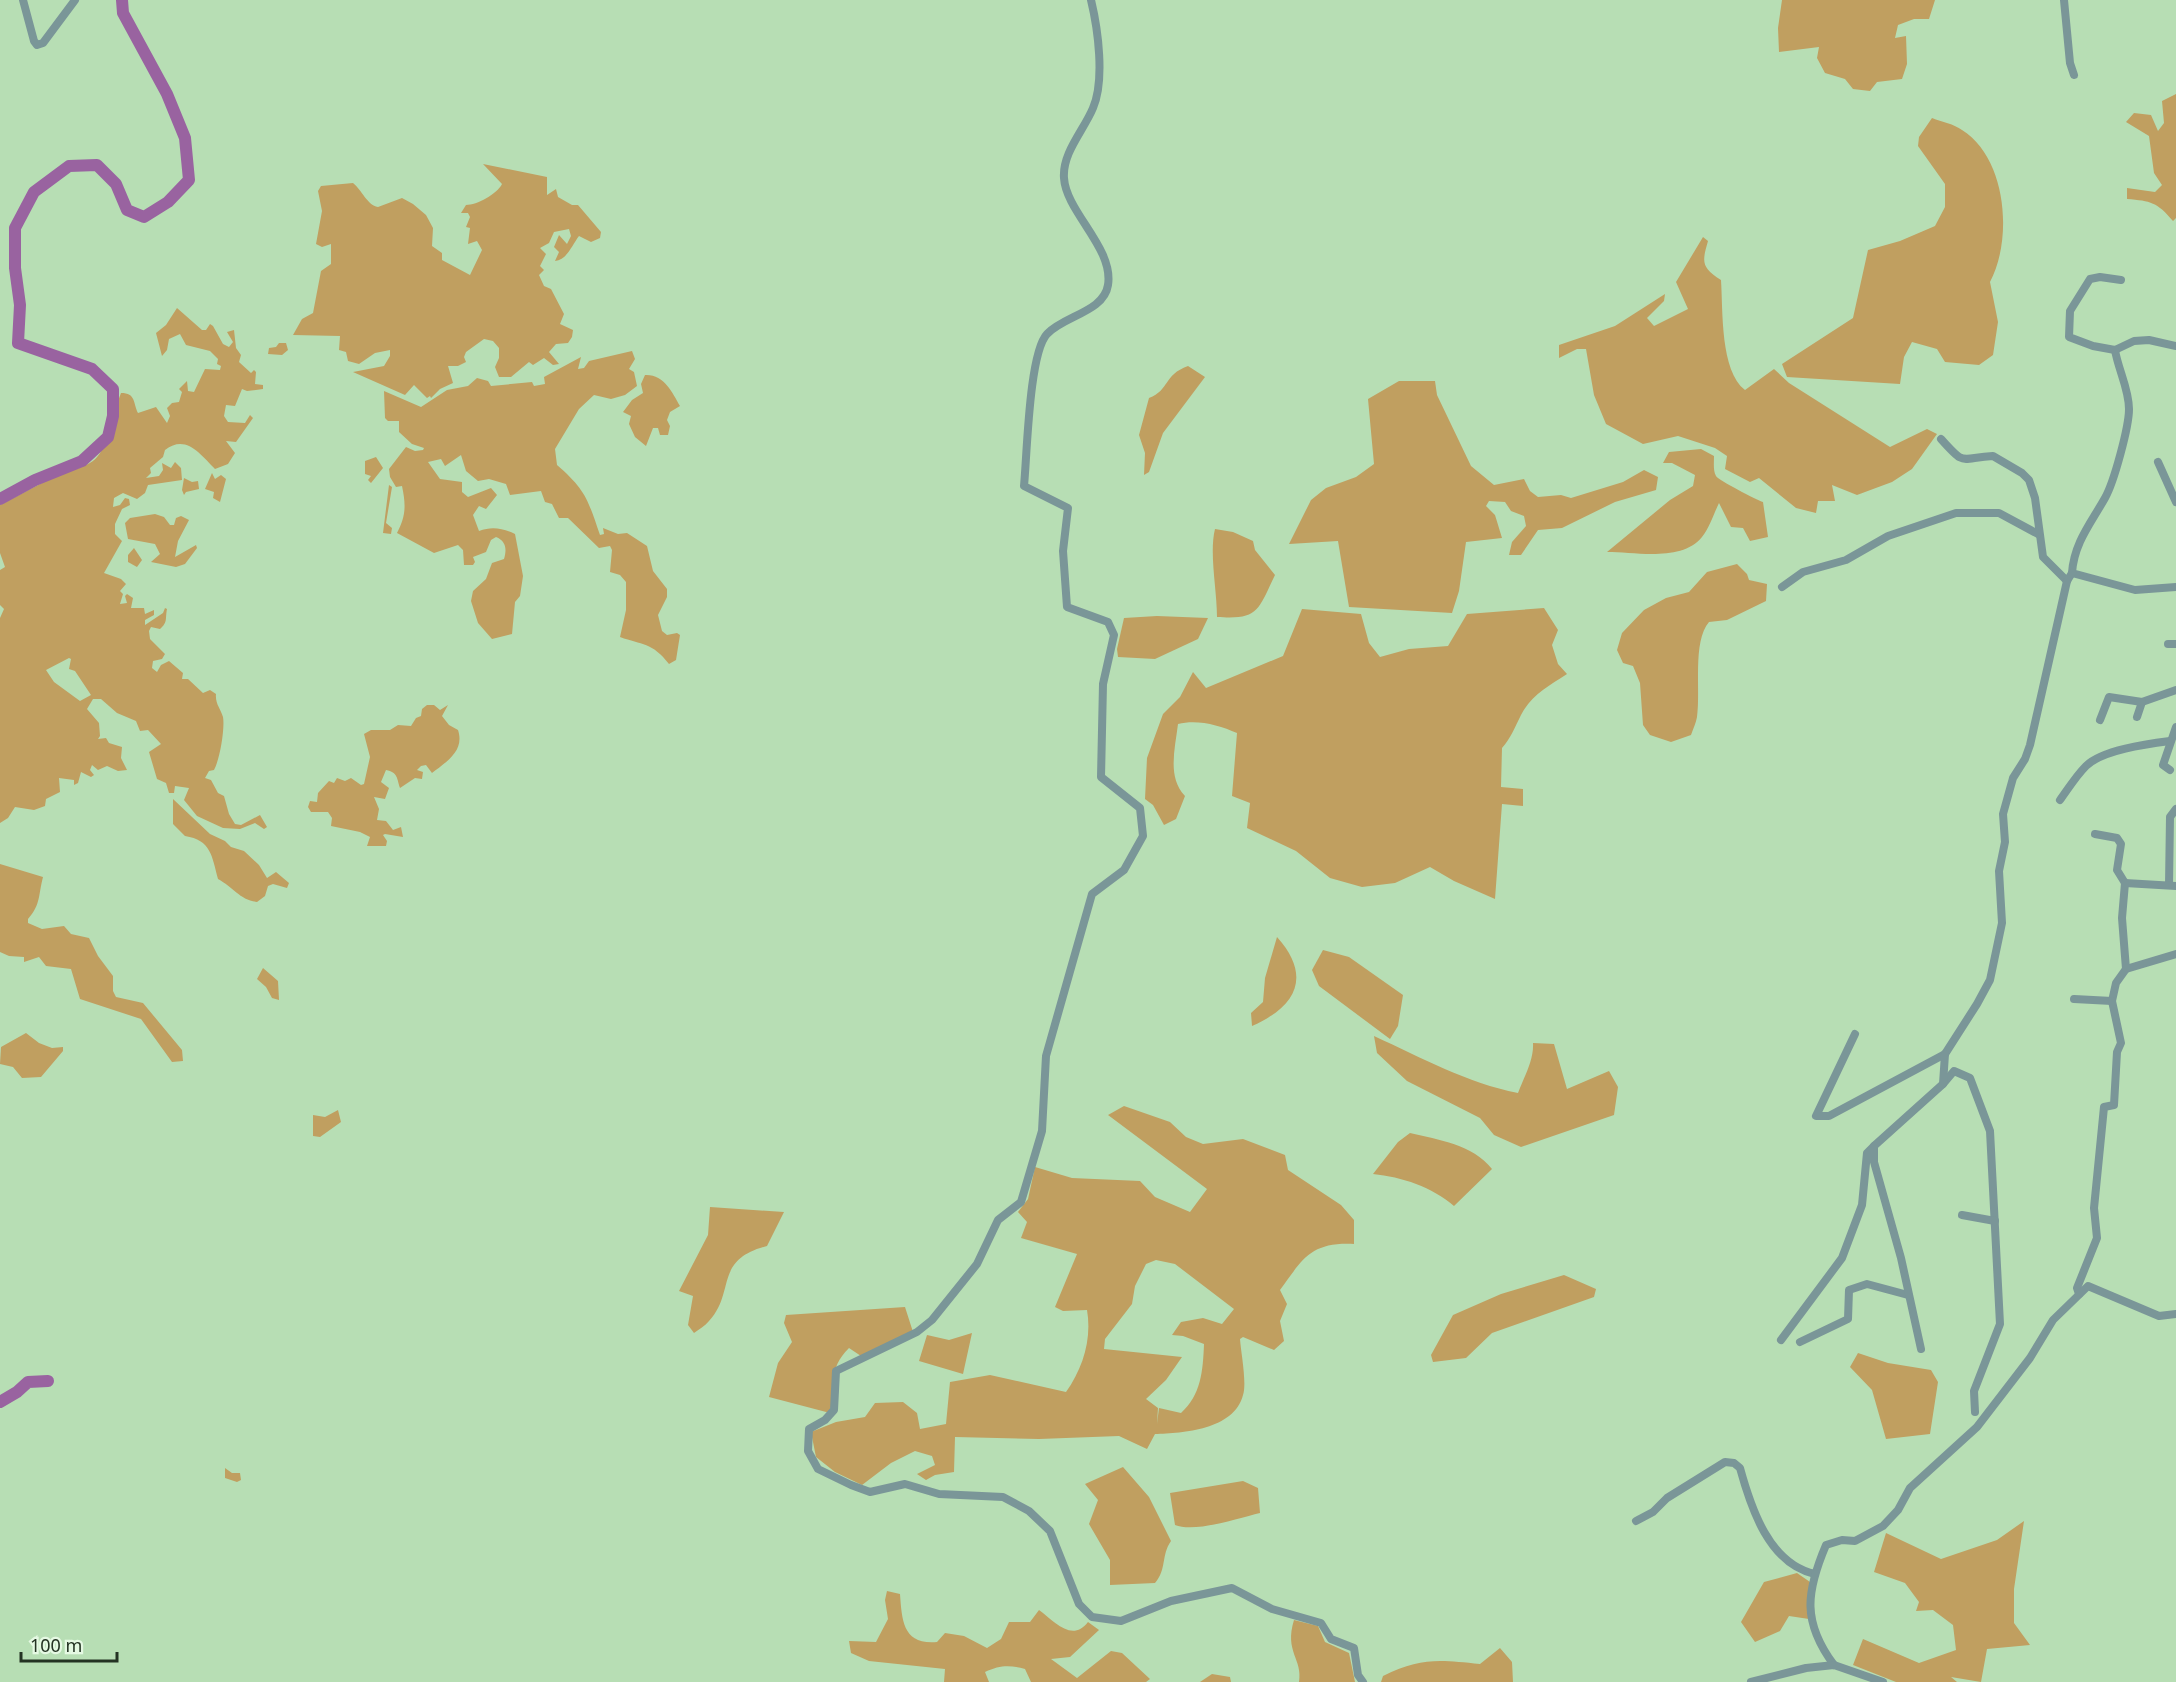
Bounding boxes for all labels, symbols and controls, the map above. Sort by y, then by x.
scale bar [21,1625,117,1663]
text: 100 m [30,1633,82,1657]

